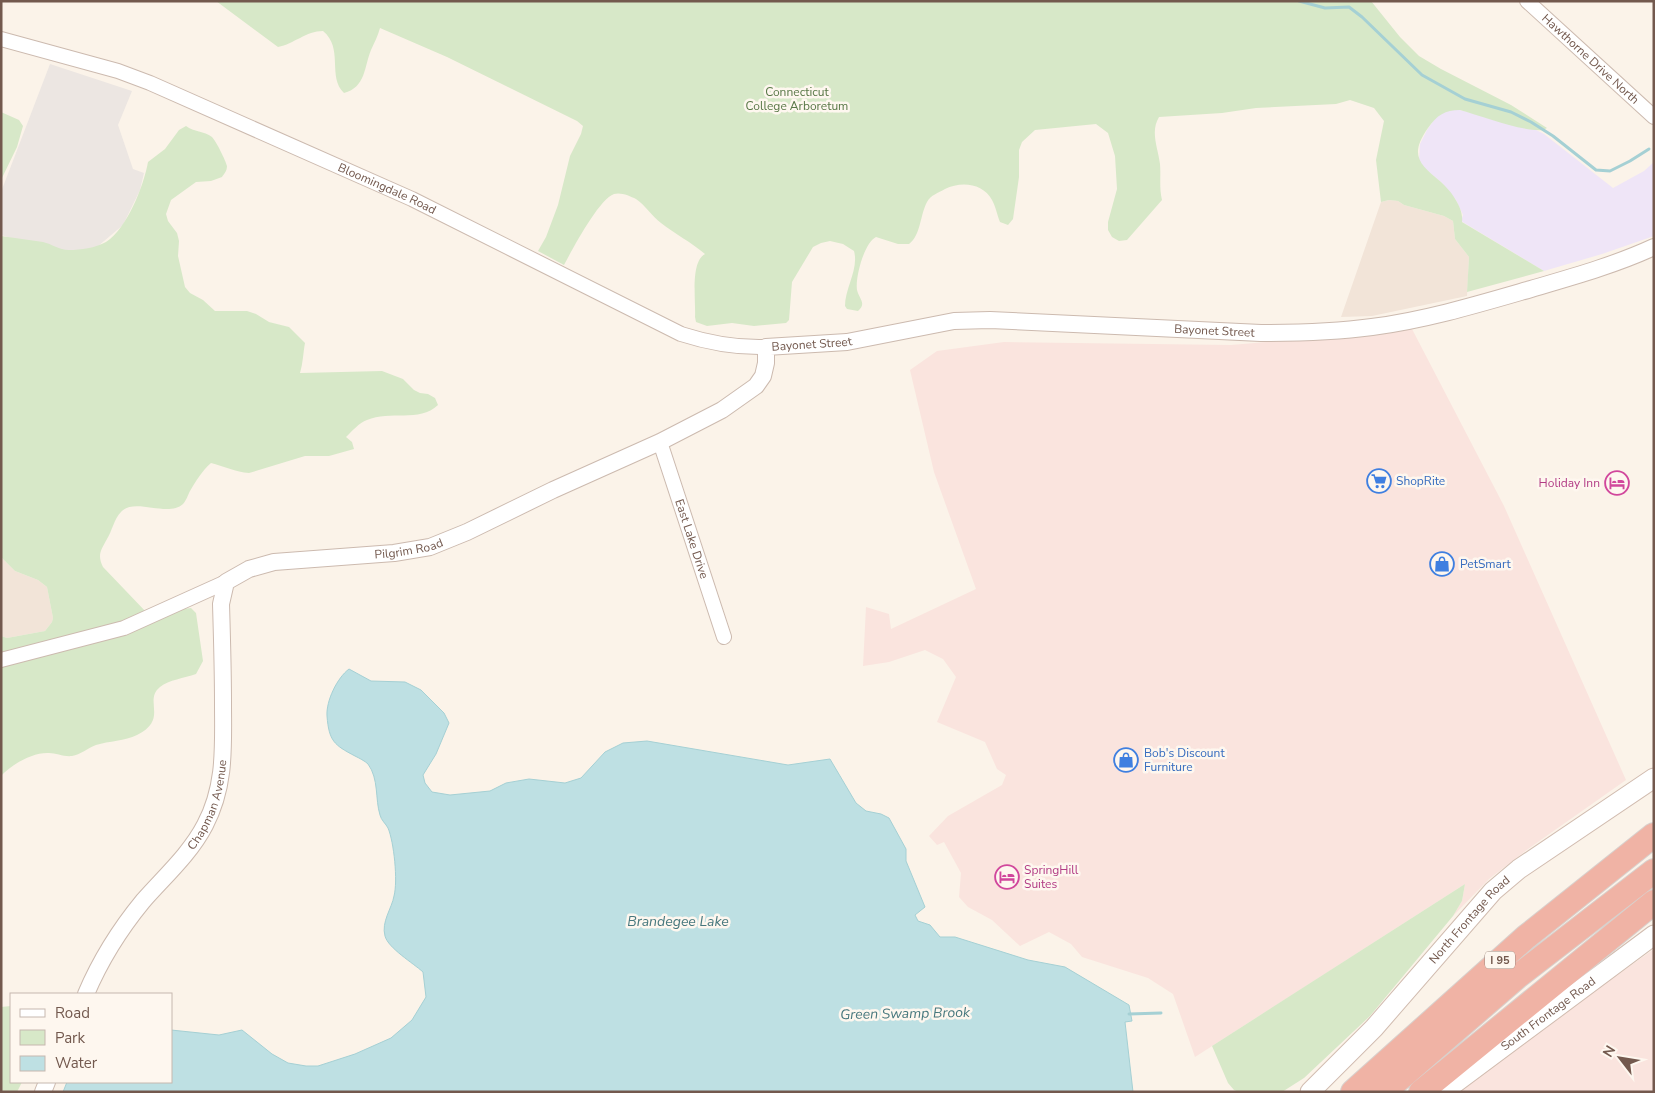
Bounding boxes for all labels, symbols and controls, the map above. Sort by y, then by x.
street label: Hawthorne Drive North [1538,10,1643,108]
park label: Connecticut College Arboretum [746,84,848,114]
street label: Bloomingdale Road [335,159,439,218]
street label: Bayonet Street [1174,321,1256,341]
street label: Bayonet Street [771,333,854,355]
supermarket icon: ShopRite [1366,468,1392,494]
hotel icon: Holiday Inn [1604,470,1630,496]
place label: ShopRite [1396,473,1445,489]
place label: Holiday Inn [1539,475,1600,491]
street label: East Lake Drive [671,497,712,581]
street label: Pilgrim Road [374,535,445,562]
shop icon: PetSmart [1429,551,1455,577]
place label: PetSmart [1460,556,1512,572]
place label: Bob's Discount Furniture [1144,745,1225,775]
shop icon: Bob's Discount Furniture [1113,747,1139,773]
street label: Chapman Avenue [184,759,230,853]
place label: SpringHill Suites [1024,862,1079,892]
hotel icon: SpringHill Suites [994,864,1020,890]
street label: North Frontage Road [1425,872,1513,967]
water label: Brandegee Lake [627,912,729,931]
road number: I 95 [1485,952,1515,968]
street label: South Frontage Road [1497,973,1599,1054]
legend [10,993,172,1083]
text: Road [55,1003,90,1023]
water label: Green Swamp Brook [840,1003,971,1024]
text: Park [55,1028,85,1048]
north arrow [1595,1033,1645,1083]
text: N [1598,1042,1620,1061]
text: Water [55,1053,98,1073]

